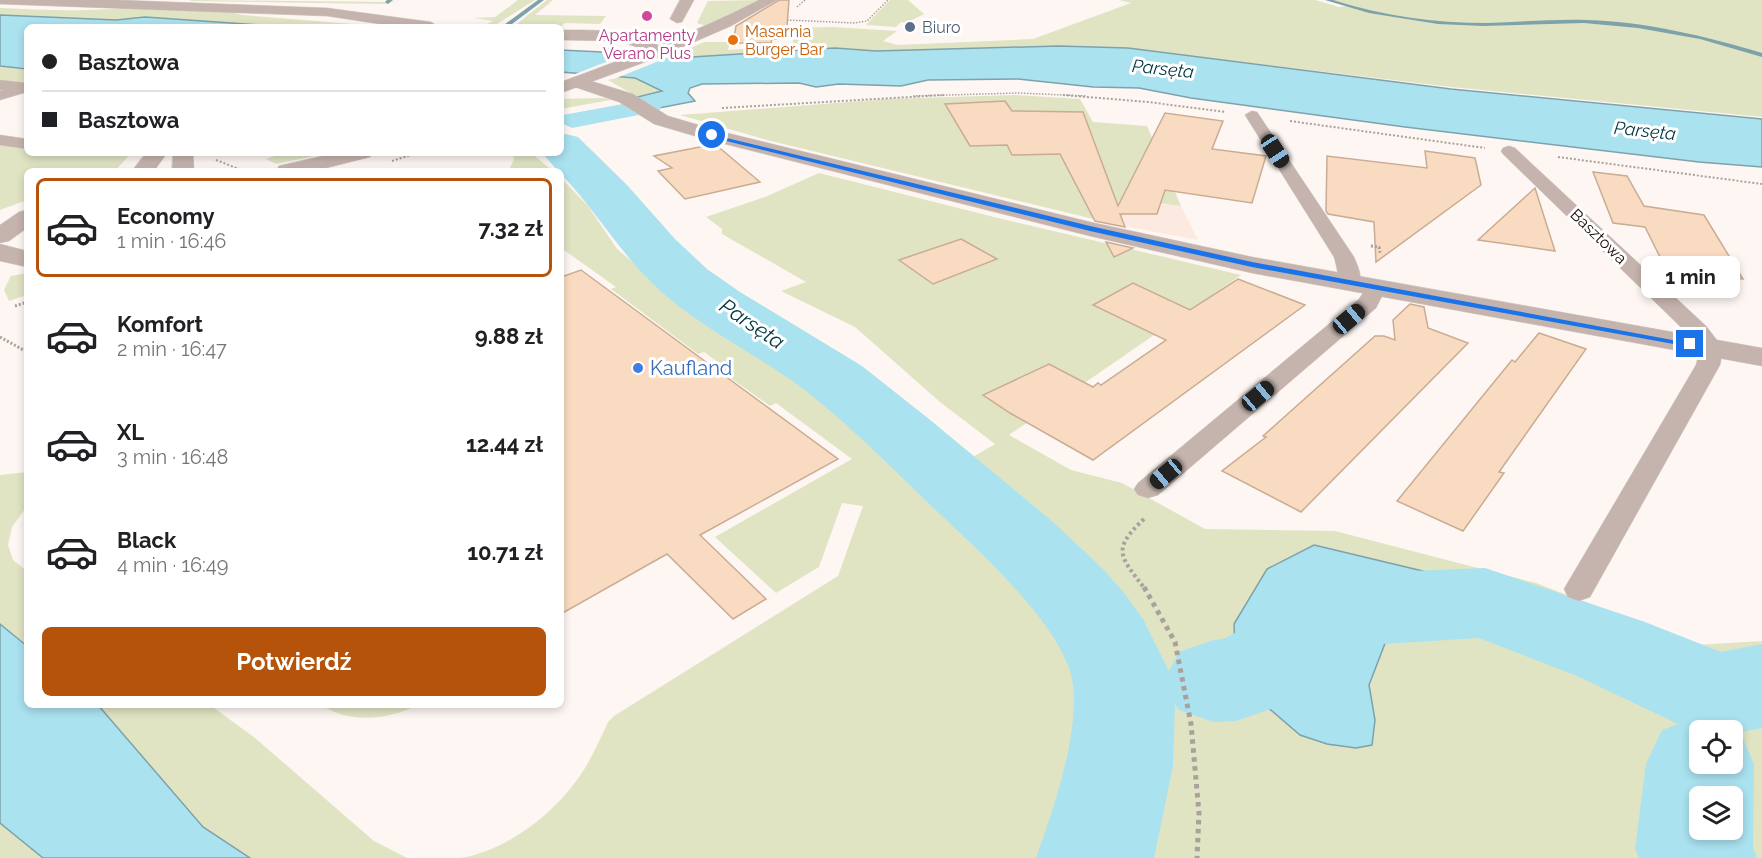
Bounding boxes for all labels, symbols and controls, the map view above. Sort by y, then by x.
marker: Apartamenty Verano Plus [640,9,654,23]
place label: Biuro [922,18,961,37]
marker: Biuro [903,20,917,34]
place label: Masarnia Burger Bar [745,22,825,59]
place label: Apartamenty Verano Plus [599,26,696,63]
marker: Masarnia Burger Bar [726,33,740,47]
text: Basztowa [78,49,179,75]
water label: Parsęta [1131,55,1195,82]
text: Basztowa [78,107,179,133]
water label: Parsęta [1613,117,1677,144]
route start [698,121,725,148]
car [1258,131,1292,171]
icon: car [45,201,99,255]
text: Economy [117,203,215,229]
street label: Basztowa [1567,205,1631,268]
text: 7.32 zł [479,215,543,241]
text: 1 min · 16:46 [117,229,226,253]
callout: 1 min [1640,257,1740,299]
text: 1 min [1665,265,1716,289]
water label: Parsęta [715,293,789,354]
car [1329,301,1369,337]
icon: car [45,309,99,363]
text: Komfort [117,311,203,337]
text: 9.88 zł [475,323,543,349]
route end [1676,330,1703,357]
text: 2 min · 16:47 [117,337,227,361]
place label: Kaufland [650,356,732,380]
marker: Kaufland [631,361,645,375]
car [1238,378,1278,414]
icon: car [45,417,99,471]
text: XL [117,419,144,445]
text: 12.44 zł [466,431,543,457]
text: 3 min · 16:48 [117,445,228,469]
car [1146,456,1186,492]
icon: car [45,525,99,579]
text: Black [117,527,176,553]
text: 10.71 zł [467,539,543,565]
text: 4 min · 16:49 [117,553,228,577]
button: Potwierdź [42,627,546,696]
map controls [1689,720,1743,840]
button: locate [1689,720,1743,774]
button: layers [1689,786,1743,840]

